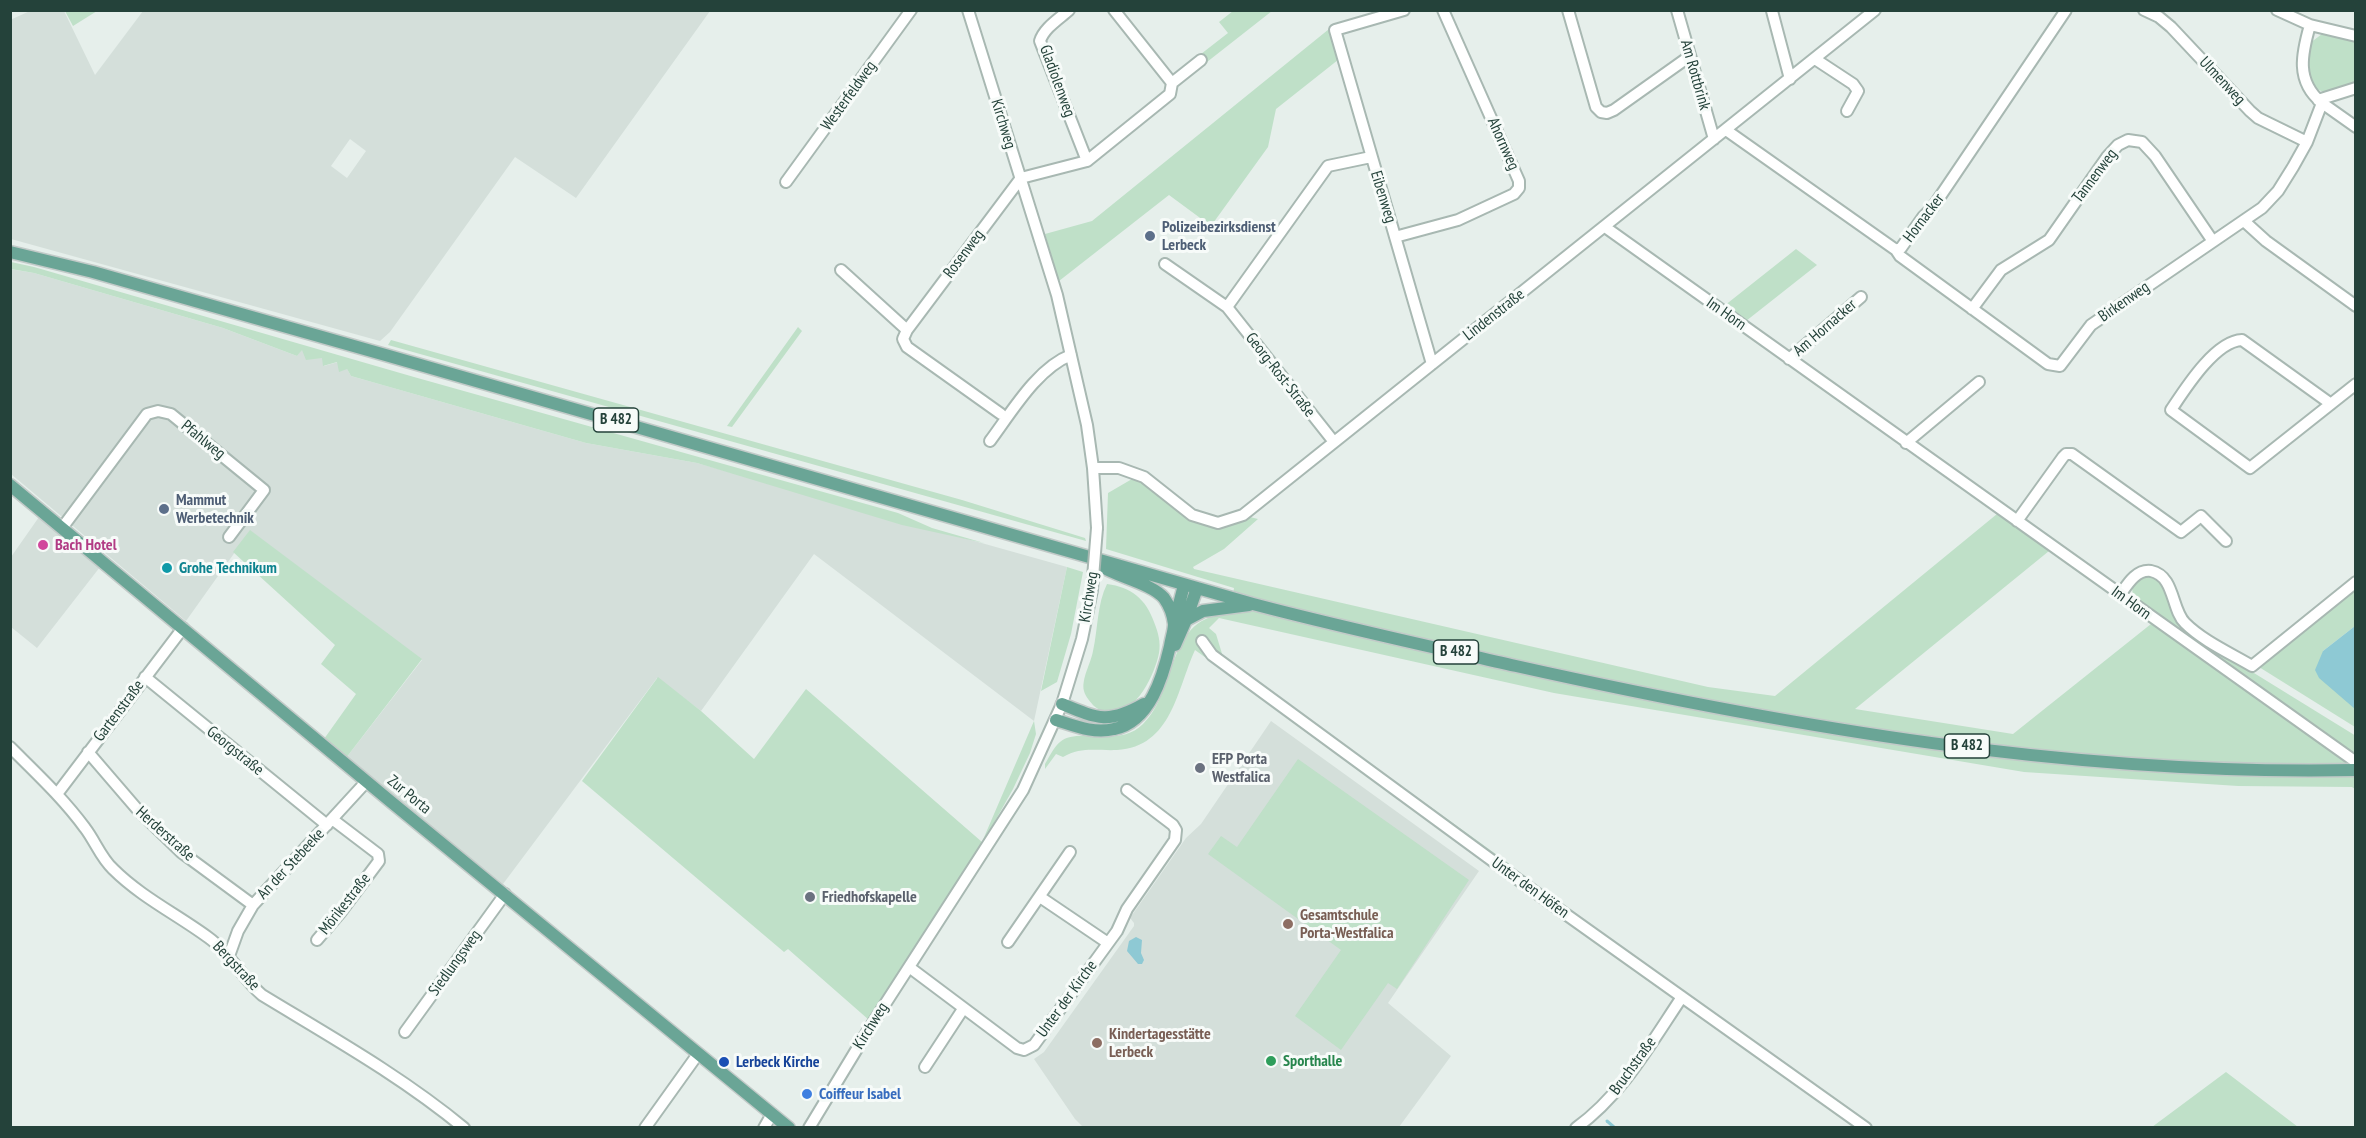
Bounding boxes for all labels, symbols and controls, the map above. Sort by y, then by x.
street label: Am Rottbrink [1676,38,1714,112]
street label: Gladiolenweg [1035,42,1079,120]
street label: Ulmenweg [2195,53,2249,109]
street label: Westerfeldweg [817,57,881,135]
street label: Kirchweg [986,97,1020,151]
street label: Ahornweg [1483,115,1523,173]
street label: Tannenweg [2069,145,2121,207]
street label: Eibenweg [1366,169,1400,225]
street label: Hornacker [1899,190,1949,246]
place label: Polizeibezirksdienst Lerbeck [1162,217,1276,255]
street label: Rosenweg [940,226,988,282]
marker: Polizeibezirksdienst Lerbeck [1143,229,1157,243]
street label: Birkenweg [2095,278,2153,326]
street label: Lindenstraße [1459,285,1529,345]
street label: Im Horn [1702,293,1750,335]
street label: Am Hornacker [1789,295,1861,361]
street label: Georg-Rost-Straße [1241,329,1319,421]
road number: B 482 [594,408,638,432]
street label: Pfahlweg [177,416,229,464]
place label: Mammut Werbetechnik [176,490,254,528]
marker: Mammut Werbetechnik [157,502,171,516]
place label: Bach Hotel [55,535,117,555]
marker: Bach Hotel [36,538,50,552]
place label: Grohe Technikum [179,558,277,578]
marker: Grohe Technikum [160,561,174,575]
street label: Kirchweg [1076,570,1102,624]
street label: Im Horn [2107,582,2155,624]
road number: B 482 [1434,640,1478,664]
street label: Gartenstraße [90,676,148,746]
street label: Georgstraße [203,722,267,780]
road number: B 482 [1944,734,1990,758]
place label: EFP Porta Westfalica [1212,749,1270,787]
marker: EFP Porta Westfalica [1193,761,1207,775]
street label: Zur Porta [383,772,435,818]
street label: Herderstraße [132,803,198,865]
street label: An der Stebeeke [253,825,329,903]
street label: Unter den Höfen [1488,854,1572,922]
street label: Mörikestraße [315,869,375,939]
place label: Friedhofskapelle [822,887,917,907]
marker: Friedhofskapelle [803,890,817,904]
place label: Gesamtschule Porta-Westfalica [1300,905,1394,943]
marker: Gesamtschule Porta-Westfalica [1281,917,1295,931]
street label: Siedlungsweg [425,926,485,1000]
street label: Bergstraße [208,937,264,995]
street label: Unter der Kirche [1033,957,1101,1041]
street label: Kirchweg [849,999,893,1053]
place label: Kindertagesstätte Lerbeck [1109,1024,1211,1062]
street label: Bruchstraße [1606,1033,1660,1099]
marker: Kindertagesstätte Lerbeck [1090,1036,1104,1050]
place label: Sporthalle [1283,1051,1342,1071]
place label: Lerbeck Kirche [736,1052,820,1072]
marker: Sporthalle [1264,1054,1278,1068]
marker: Lerbeck Kirche [717,1055,731,1069]
place label: Coiffeur Isabel [819,1084,901,1104]
marker: Coiffeur Isabel [800,1087,814,1101]

